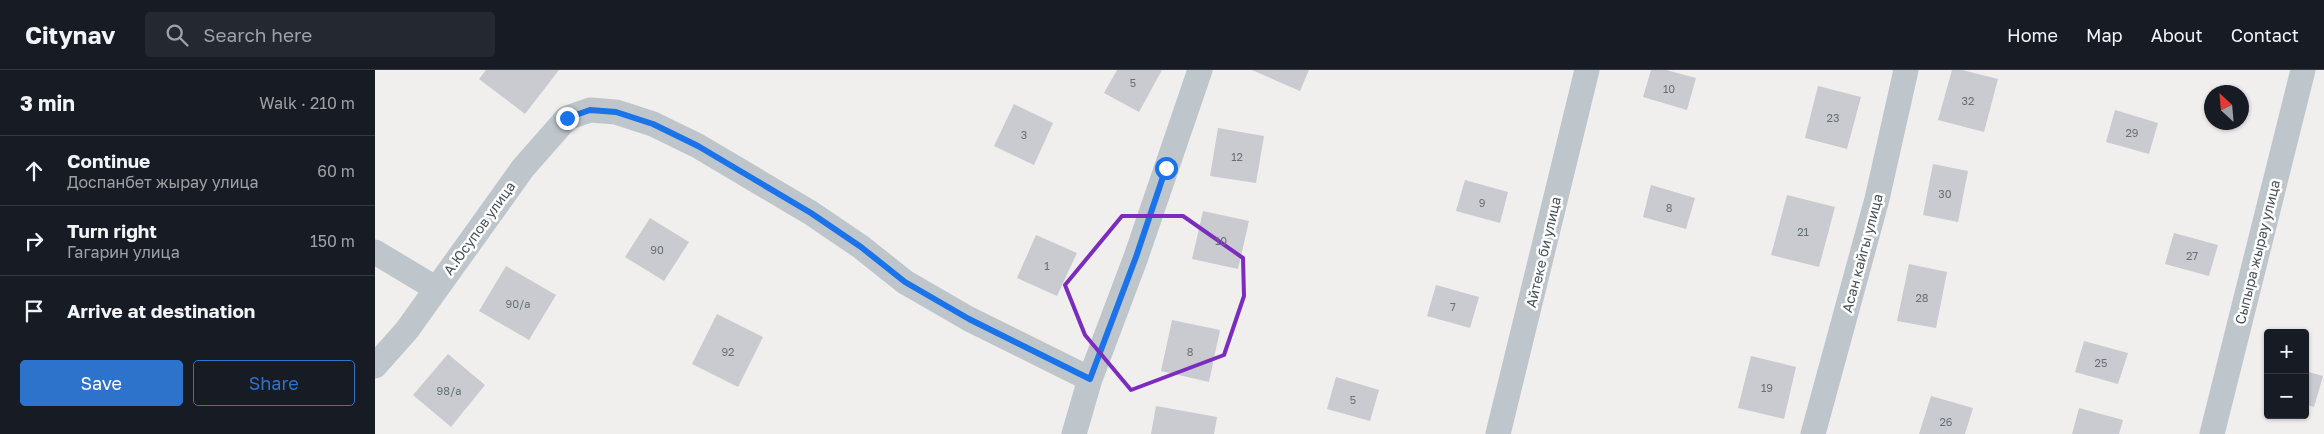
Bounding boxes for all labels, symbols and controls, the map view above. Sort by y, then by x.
search box [145,12,495,57]
text: Citynav [25,20,115,49]
icon: search [163,21,191,49]
text: Search here [203,23,312,46]
text: Home [2007,24,2058,46]
text: Map [2086,24,2123,46]
text: About [2151,24,2203,46]
text: Contact [2231,24,2299,46]
house number: 5 [1130,76,1136,89]
house number: 10 [1663,82,1675,95]
north arrow [2204,85,2249,130]
text: 3 min [20,90,75,116]
text: Walk · 210 m [259,93,355,113]
house number: 32 [1962,94,1974,107]
route end [556,107,579,130]
house number: 23 [1827,111,1839,124]
house number: 29 [2125,126,2139,139]
house number: 3 [1021,128,1027,141]
text: Continue [67,149,150,172]
house number: 12 [1231,150,1243,163]
icon: ahead [20,157,48,185]
route start [1155,157,1178,180]
text: 60 m [317,161,355,181]
text: Доспанбет жырау улица [67,172,259,192]
street label: А.Юсупов улица [439,178,519,278]
street label: Сыпыра жырау улица [2231,178,2283,326]
house number: 30 [1938,187,1952,200]
street label: Асан кайгы улица [1838,192,1886,314]
street label: Айтеке би улица [1522,195,1564,309]
house number: 9 [1479,196,1485,209]
house number: 8 [1666,201,1673,214]
text: Turn right [67,219,157,242]
house number: 21 [1797,225,1809,238]
icon: right [20,227,48,255]
text: 150 m [310,231,355,251]
house number: 10 [1215,234,1227,247]
text: Гагарин улица [67,242,180,262]
house number: 90 [650,243,664,256]
house number: 27 [2186,249,2198,262]
house number: 1 [1044,259,1050,272]
house number: 28 [1915,291,1929,304]
icon: arrive [20,297,48,325]
house number: 90/а [506,297,530,310]
text: Arrive at destination [67,299,255,322]
house number: 7 [1450,300,1456,313]
map controls [2264,329,2309,419]
button: + [2264,329,2309,374]
house number: 92 [721,345,735,358]
house number: 8 [1187,345,1194,358]
house number: 25 [2095,356,2107,369]
button: Save [20,360,183,406]
button: Share [193,360,355,406]
button: − [2264,374,2309,419]
house number: 19 [1761,381,1773,394]
house number: 98/а [437,384,461,397]
house number: 5 [1350,393,1356,406]
house number: 26 [1939,415,1953,428]

